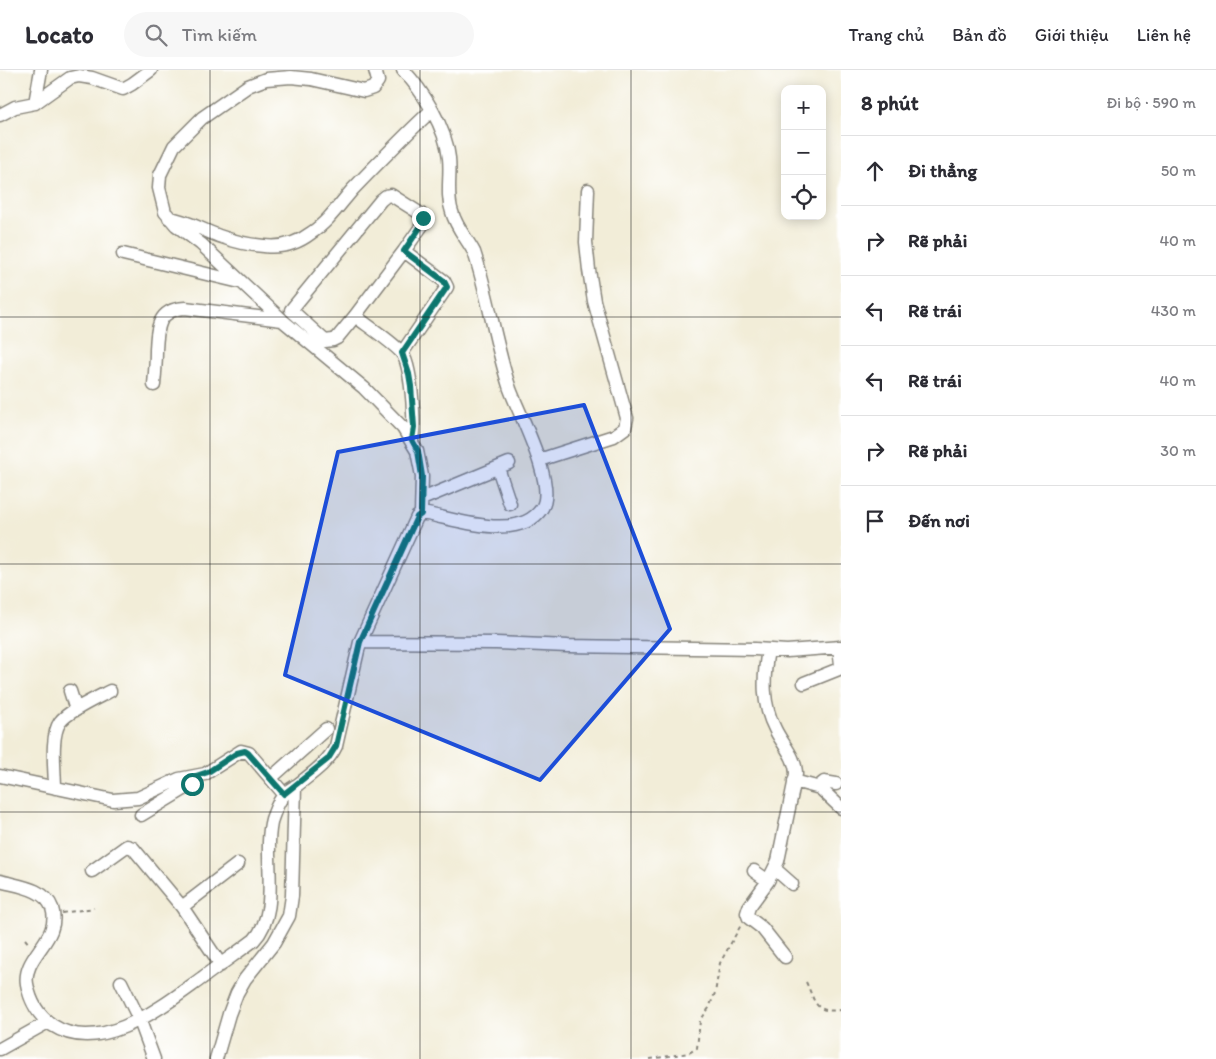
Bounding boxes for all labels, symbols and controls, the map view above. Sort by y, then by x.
search box [124,12,474,57]
text: Locato [25,20,94,49]
icon: search [142,21,170,49]
text: Tìm kiếm [182,23,257,46]
text: Trang chủ [848,24,924,46]
text: Bản đồ [952,24,1007,46]
text: Giới thiệu [1035,24,1109,46]
text: Liên hệ [1137,24,1191,46]
map controls [781,85,826,220]
button: + [781,85,826,130]
text: 8 phút [861,90,919,115]
text: Đi bộ · 590 m [1106,93,1196,112]
button: − [781,130,826,175]
icon: ahead [861,157,889,185]
text: Đi thẳng [908,159,977,182]
text: 50 m [1161,161,1196,180]
button: locate [781,175,826,220]
route end [412,207,435,230]
icon: right [861,227,889,255]
text: Rẽ phải [908,229,967,252]
text: 40 m [1159,231,1196,250]
icon: left [861,297,889,325]
text: Rẽ trái [908,299,962,322]
text: 430 m [1151,301,1196,320]
icon: left [861,367,889,395]
text: Rẽ trái [908,369,962,392]
text: 40 m [1159,371,1196,390]
icon: right [861,437,889,465]
text: Rẽ phải [908,439,967,462]
text: 30 m [1160,441,1196,460]
icon: arrive [861,507,889,535]
text: Đến nơi [908,509,970,532]
route start [181,773,204,796]

